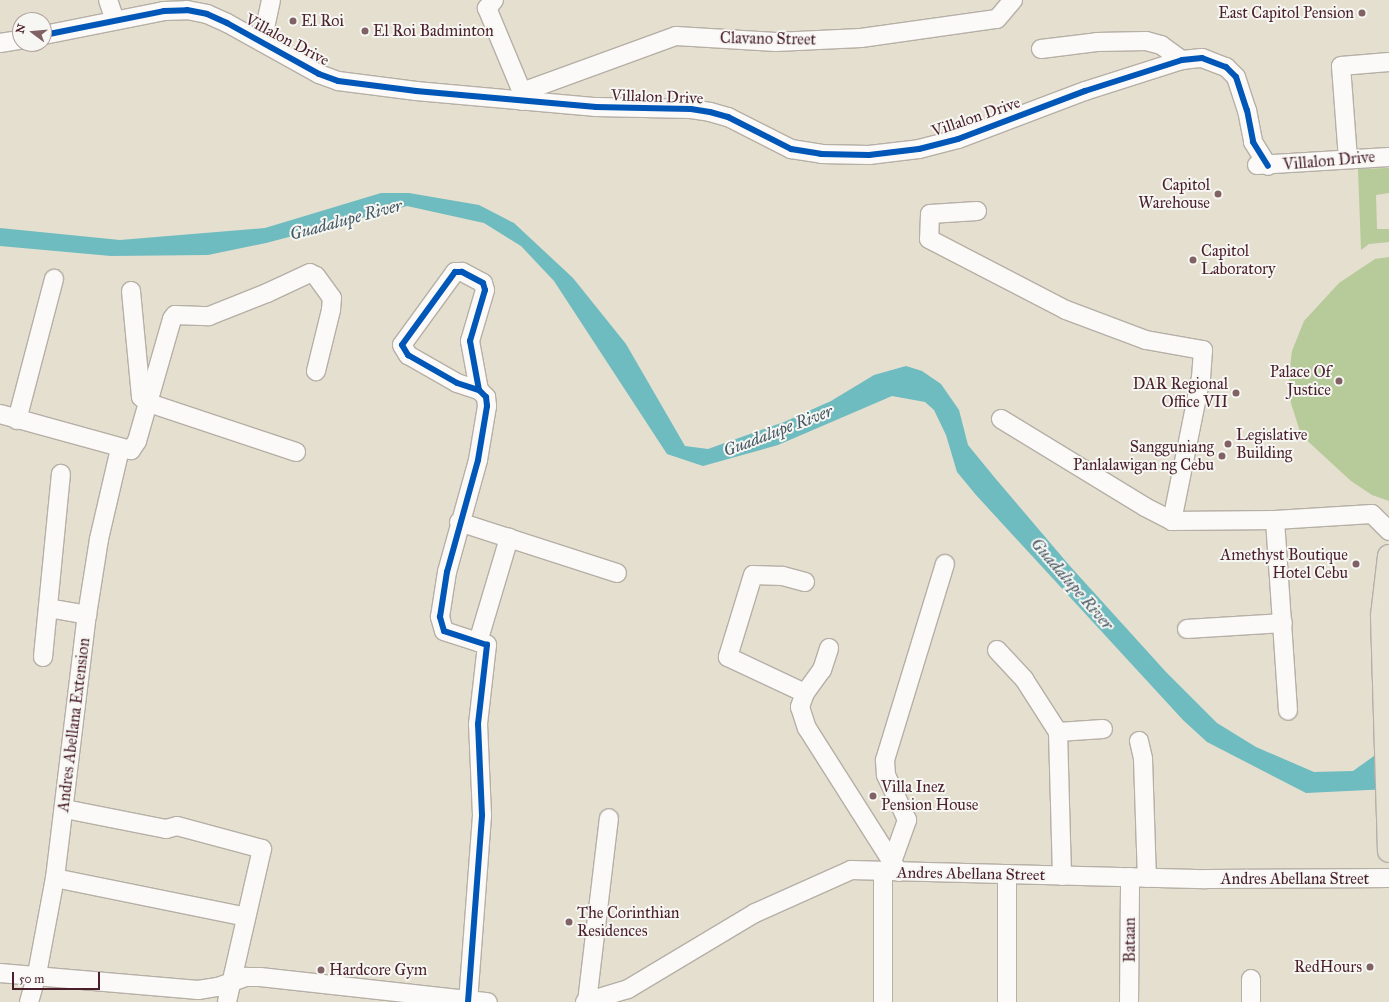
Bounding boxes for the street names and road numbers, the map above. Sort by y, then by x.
street label: Villalon Drive [242,10,332,70]
street label: Clavano Street [720,29,816,49]
street label: Villalon Drive [610,86,704,108]
street label: Villalon Drive [929,93,1023,141]
street label: Villalon Drive [1282,147,1376,175]
street label: Andres Abellana Extension [54,637,94,813]
street label: Andres Abellana Street [897,863,1045,885]
street label: Andres Abellana Street [1221,869,1369,889]
street label: Bataan [1120,917,1140,963]

